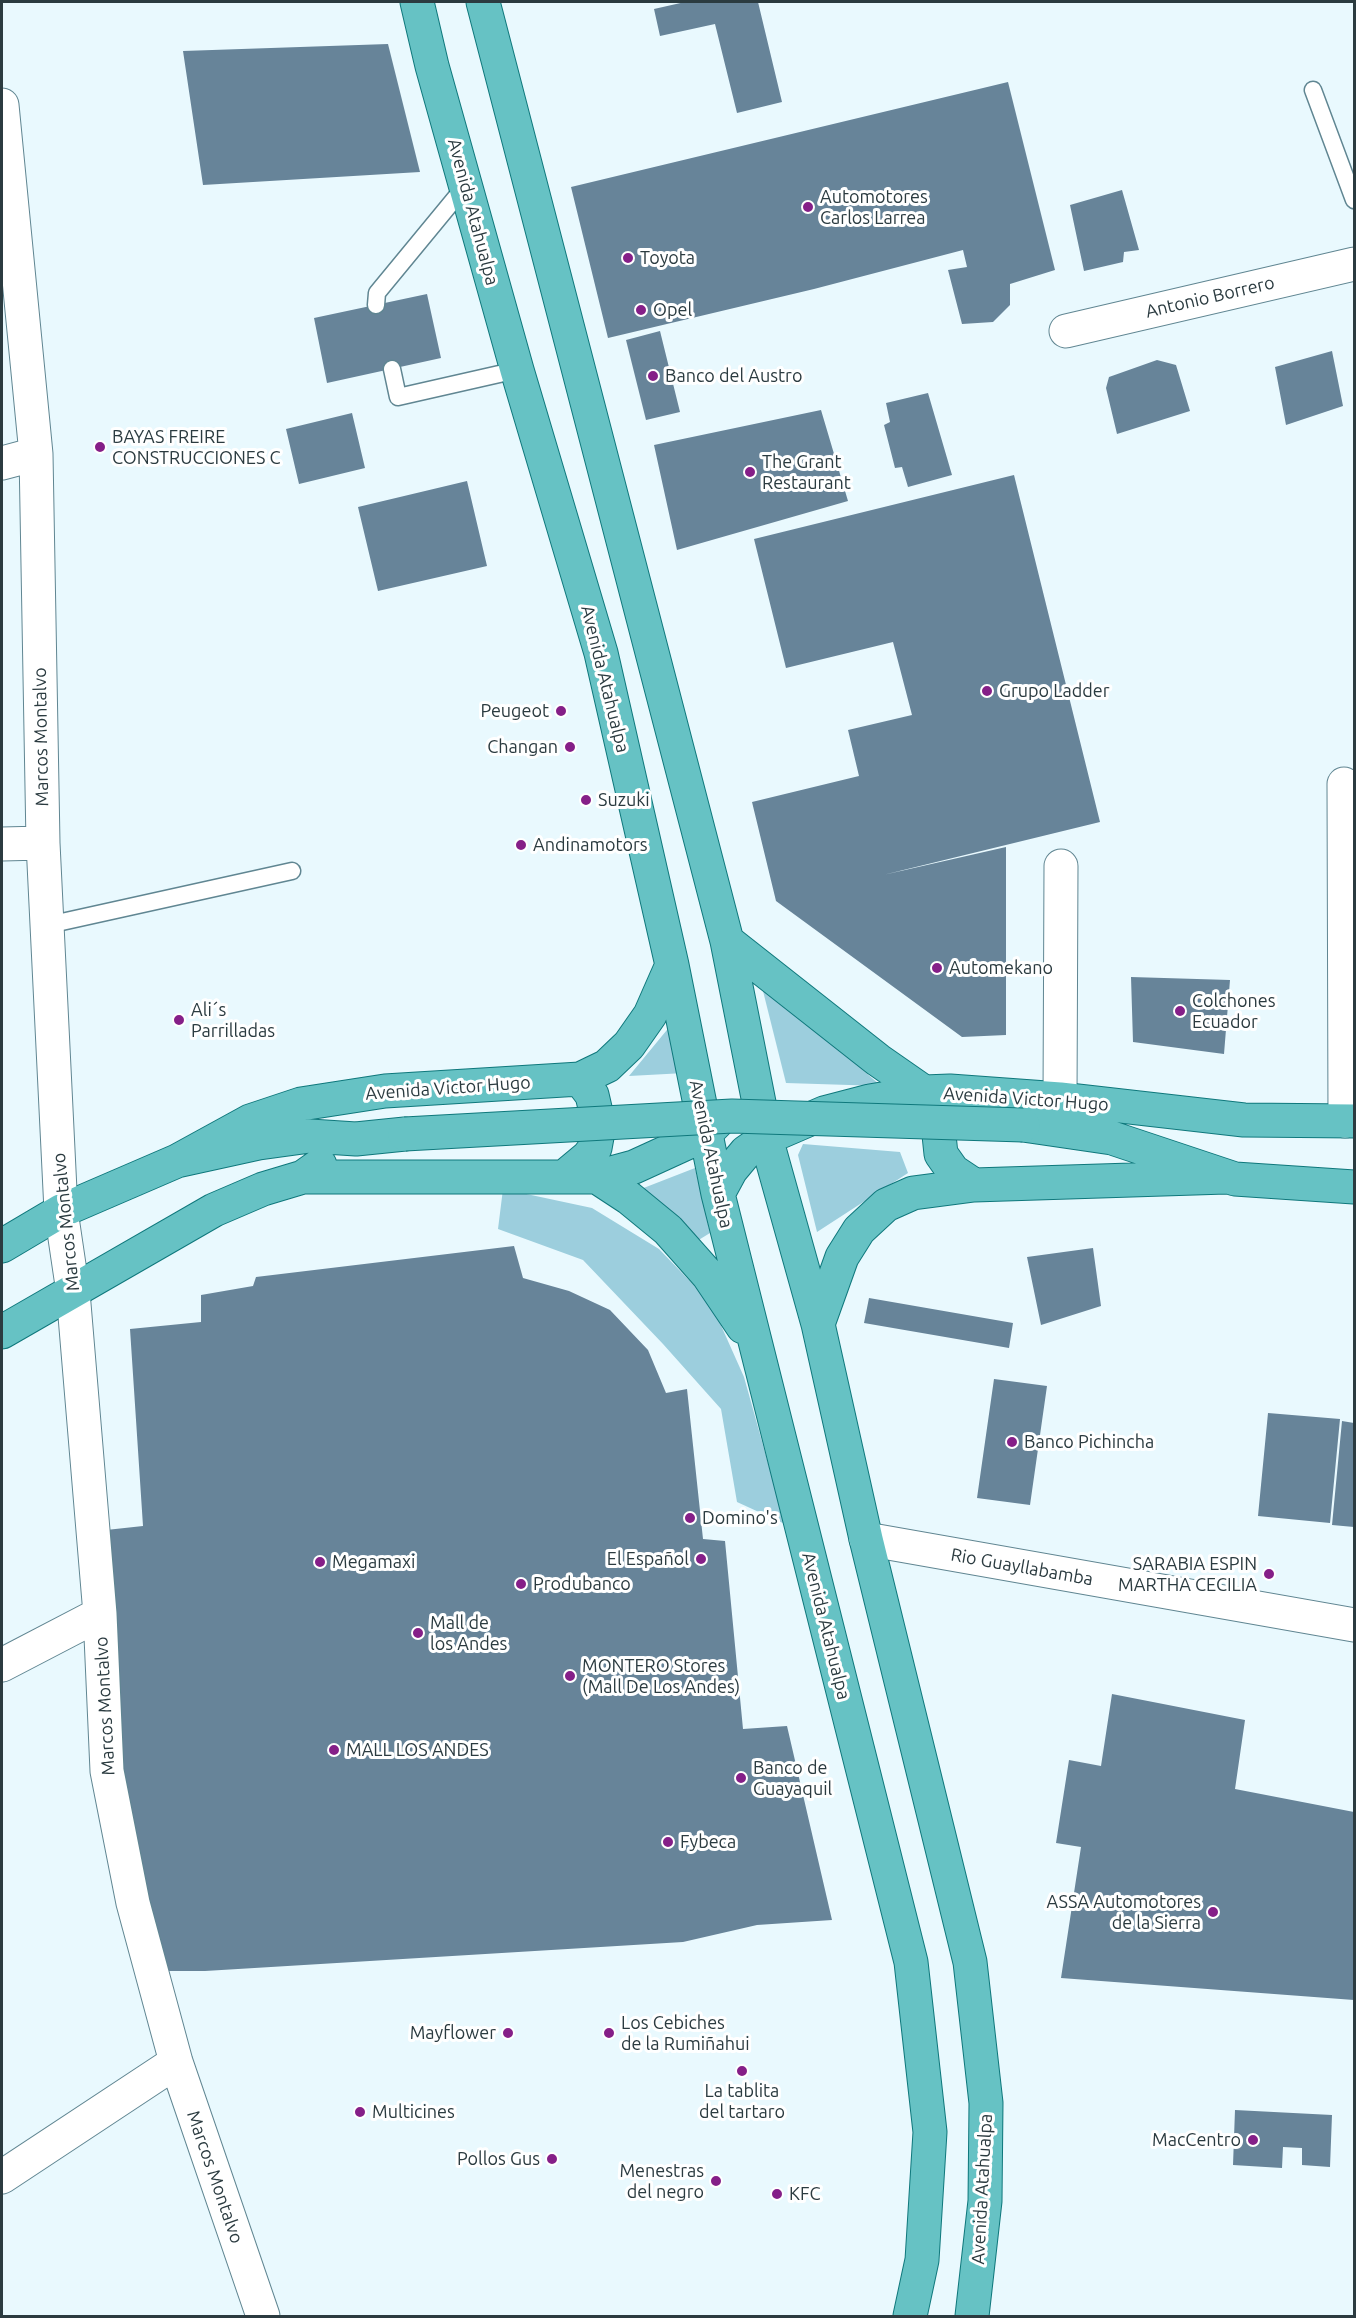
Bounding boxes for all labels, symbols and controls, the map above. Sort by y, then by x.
street label: Avenida Atahualpa [443,136,503,288]
place label: Automotores Carlos Larrea [820,186,928,228]
marker: Automotores Carlos Larrea [801,200,815,214]
place label: Toyota [640,247,695,269]
marker: Toyota [621,251,635,265]
street label: Antonio Borrero [1143,272,1277,322]
place label: Opel [653,299,692,321]
marker: Opel [634,303,648,317]
place label: Banco del Austro [665,365,802,387]
marker: Banco del Austro [646,369,660,383]
place label: BAYAS FREIRE CONSTRUCCIONES C [112,426,281,468]
marker: BAYAS FREIRE CONSTRUCCIONES C [93,440,107,454]
place label: The Grant Restaurant [762,451,851,494]
marker: The Grant Restaurant [743,465,757,479]
street label: Avenida Atahualpa [576,603,634,755]
street label: Marcos Montalvo [29,667,53,807]
place label: Grupo Ladder [999,680,1109,702]
marker: Grupo Ladder [980,684,994,698]
place label: Peugeot [480,700,549,722]
marker: Peugeot [554,704,568,718]
place label: Changan [487,736,558,758]
marker: Changan [563,740,577,754]
place label: Suzuki [598,789,650,811]
marker: Suzuki [579,793,593,807]
place label: Andinamotors [533,834,648,856]
marker: Andinamotors [514,838,528,852]
place label: Automekano [949,957,1053,979]
marker: Automekano [930,961,944,975]
place label: Colchones Ecuador [1192,990,1275,1032]
place label: Ali´s Parrilladas [191,999,275,1042]
marker: Colchones Ecuador [1173,1004,1187,1018]
marker: Ali´s Parrilladas [172,1013,186,1027]
street label: Avenida Victor Hugo [365,1071,531,1105]
street label: Avenida Atahualpa [685,1078,737,1230]
street label: Avenida Victor Hugo [943,1082,1109,1116]
street label: Marcos Montalvo [48,1152,84,1292]
place label: Banco Pichincha [1024,1431,1154,1453]
marker: Banco Pichincha [1005,1435,1019,1449]
place label: Domino's [702,1507,778,1529]
marker: Domino's [683,1511,697,1525]
street label: Rio Guayllabamba [949,1544,1095,1590]
place label: El Español [607,1548,689,1570]
street label: Avenida Atahualpa [797,1550,855,1702]
place label: Megamaxi [332,1551,415,1573]
marker: El Español [694,1552,708,1566]
place label: SARABIA ESPIN MARTHA CECILIA [1118,1553,1257,1596]
marker: Megamaxi [313,1555,327,1569]
marker: SARABIA ESPIN MARTHA CECILIA [1262,1567,1276,1581]
place label: Produbanco [533,1573,631,1595]
marker: Produbanco [514,1577,528,1591]
place label: Mall de los Andes [430,1612,507,1654]
marker: Mall de los Andes [411,1626,425,1640]
street label: Marcos Montalvo [91,1636,119,1776]
place label: MONTERO Stores (Mall De Los Andes) [582,1655,740,1698]
marker: MONTERO Stores (Mall De Los Andes) [563,1669,577,1683]
place label: MALL LOS ANDES [346,1739,489,1761]
marker: MALL LOS ANDES [327,1743,341,1757]
place label: Banco de Guayaquil [753,1757,832,1800]
marker: Banco de Guayaquil [734,1771,748,1785]
place label: Fybeca [680,1831,736,1853]
marker: Fybeca [661,1835,675,1849]
place label: ASSA Automotores de la Sierra [1047,1891,1201,1934]
marker: ASSA Automotores de la Sierra [1206,1905,1220,1919]
place label: Los Cebiches de la Rumiñahui [621,2012,750,2054]
place label: Mayflower [410,2022,496,2044]
marker: Mayflower [501,2026,515,2040]
marker: Los Cebiches de la Rumiñahui [602,2026,616,2040]
marker: La tablita del tartaro [735,2064,749,2078]
place label: La tablita del tartaro [699,2080,785,2122]
place label: Multicines [372,2101,455,2123]
marker: Multicines [353,2105,367,2119]
street label: Marcos Montalvo [182,2108,248,2246]
street label: Avenida Atahualpa [967,2113,997,2265]
place label: MacCentro [1152,2129,1241,2151]
marker: MacCentro [1246,2133,1260,2147]
place label: Pollos Gus [457,2148,540,2170]
marker: Pollos Gus [545,2152,559,2166]
place label: Menestras del negro [619,2160,704,2202]
marker: Menestras del negro [709,2174,723,2188]
place label: KFC [789,2183,820,2205]
marker: KFC [770,2187,784,2201]

